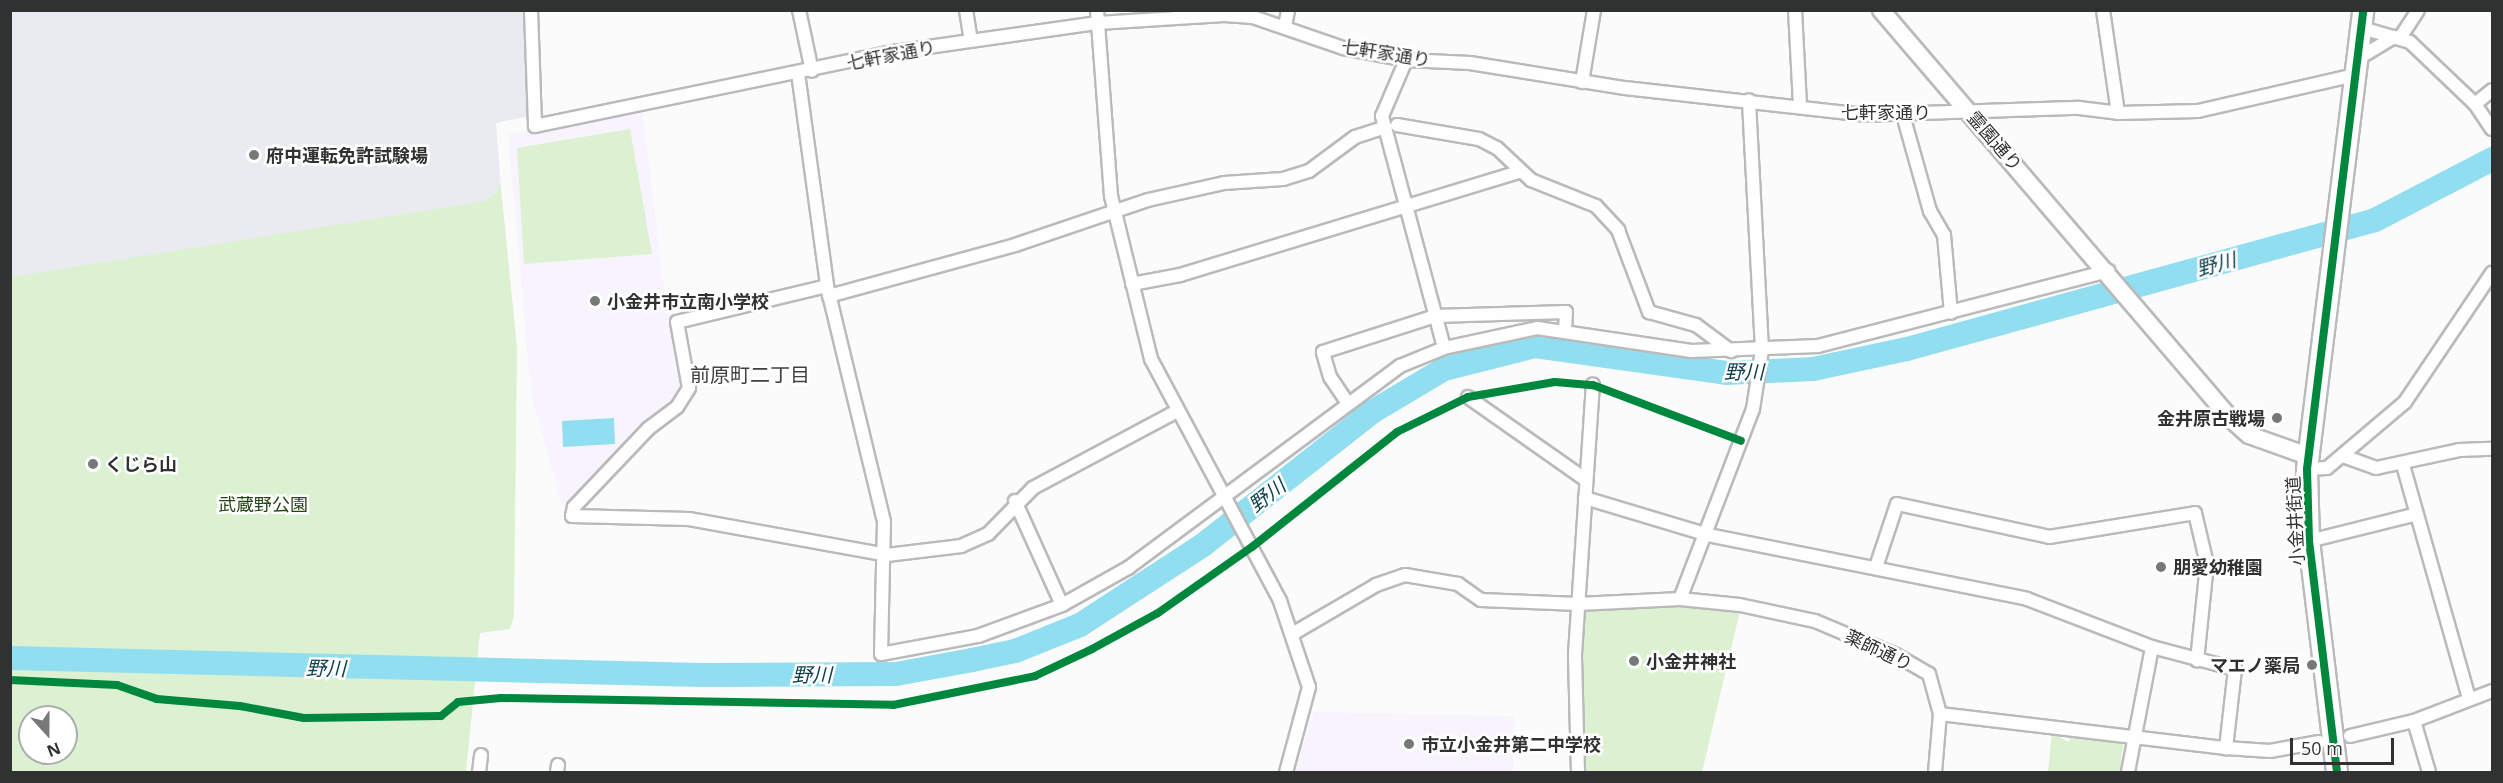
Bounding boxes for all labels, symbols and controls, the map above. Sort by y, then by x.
street label: 七軒家通り [1340,35,1432,71]
street label: 七軒家通り [845,36,937,74]
street label: 七軒家通り [1841,101,1931,123]
street label: 霊園通り [1963,107,2027,175]
place label: 府中運転免許試験場 [266,144,428,166]
marker: 府中運転免許試験場 [247,148,261,162]
water label: 野川 [2194,247,2238,281]
place label: 小金井市立南小学校 [607,290,769,312]
marker: 小金井市立南小学校 [588,294,602,308]
water label: 野川 [1724,359,1764,383]
district label: 前原町二丁目 [690,362,810,386]
place label: 金井原古戦場 [2157,407,2265,429]
marker: 金井原古戦場 [2270,411,2284,425]
place label: くじら山 [105,453,177,475]
marker: くじら山 [86,457,100,471]
water label: 野川 [1244,473,1290,517]
street label: 小金井街道 [2282,475,2308,567]
park label: 武蔵野公園 [218,493,308,515]
place label: 朋愛幼稚園 [2173,556,2263,578]
marker: 朋愛幼稚園 [2154,560,2168,574]
street label: 薬師通り [1842,625,1916,675]
place label: 小金井神社 [1646,650,1736,672]
marker: 小金井神社 [1627,654,1641,668]
place label: マエノ薬局 [2210,654,2300,676]
water label: 野川 [306,656,346,680]
marker: マエノ薬局 [2305,658,2319,672]
water label: 野川 [792,662,832,686]
north arrow [18,705,78,765]
scale bar [2293,726,2396,764]
place label: 市立小金井第二中学校 [1421,733,1601,755]
text: 50 m [2301,736,2343,760]
text: N [44,737,64,763]
marker: 市立小金井第二中学校 [1402,737,1416,751]

